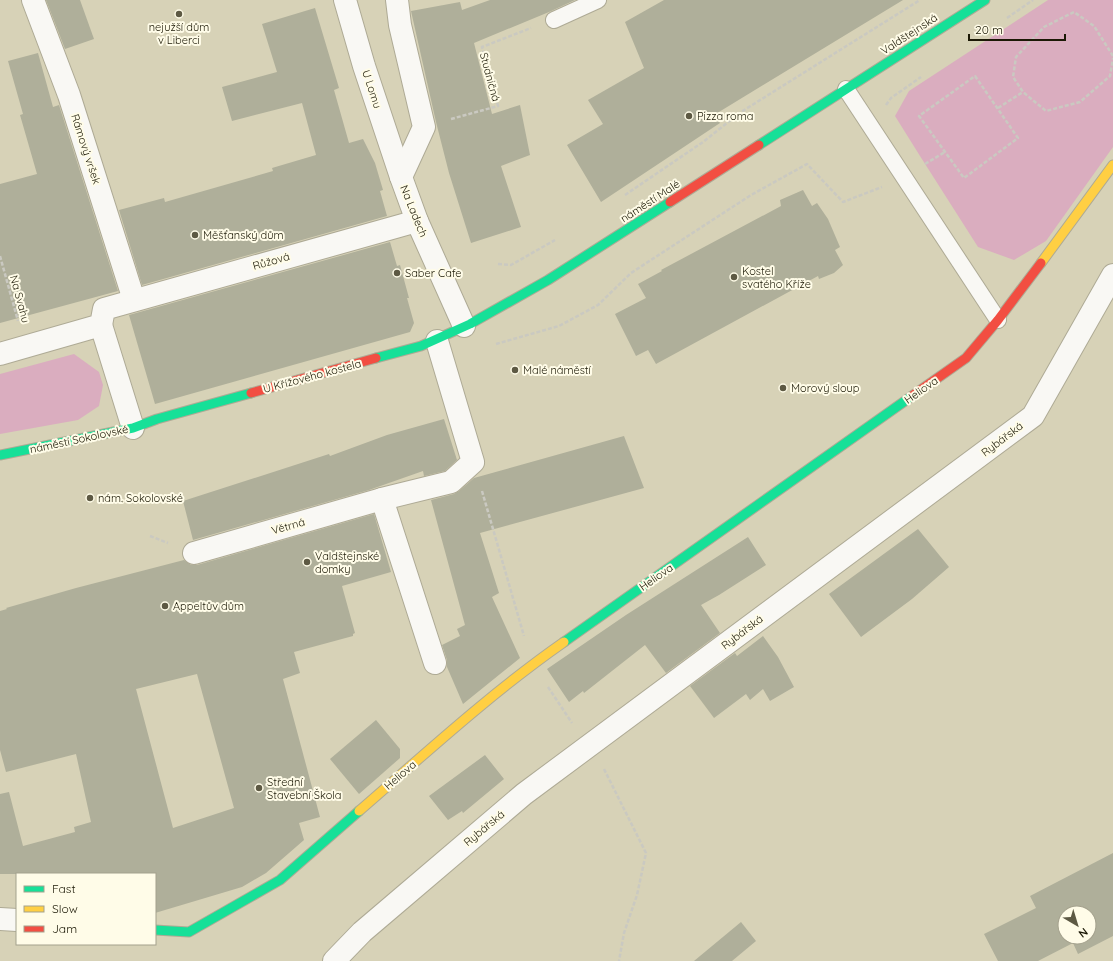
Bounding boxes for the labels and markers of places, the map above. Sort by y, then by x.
marker: nejužší dům v Liberci [174,9,184,19]
place label: nejužší dům v Liberci [149,20,209,47]
place label: Pizza roma [697,109,753,123]
marker: Pizza roma [684,111,694,121]
place label: Měšťanský dům [203,228,284,242]
marker: Měšťanský dům [190,230,200,240]
place label: Kostel svatého Kříže [742,264,811,291]
place label: Saber Cafe [405,266,462,280]
marker: Saber Cafe [392,268,402,278]
marker: Kostel svatého Kříže [729,272,739,282]
place label: Malé náměstí [523,363,592,377]
marker: Malé náměstí [510,365,520,375]
place label: Morový sloup [791,381,860,395]
marker: Morový sloup [778,383,788,393]
place label: nám. Sokolovské [98,491,183,505]
marker: nám. Sokolovské [85,493,95,503]
place label: Valdštejnské domky [315,549,379,576]
marker: Valdštejnské domky [302,557,312,567]
place label: Appeltův dům [173,599,244,613]
marker: Appeltův dům [160,601,170,611]
place label: Střední Stavební Škola [267,775,341,802]
marker: Střední Stavební Škola [254,783,264,793]

